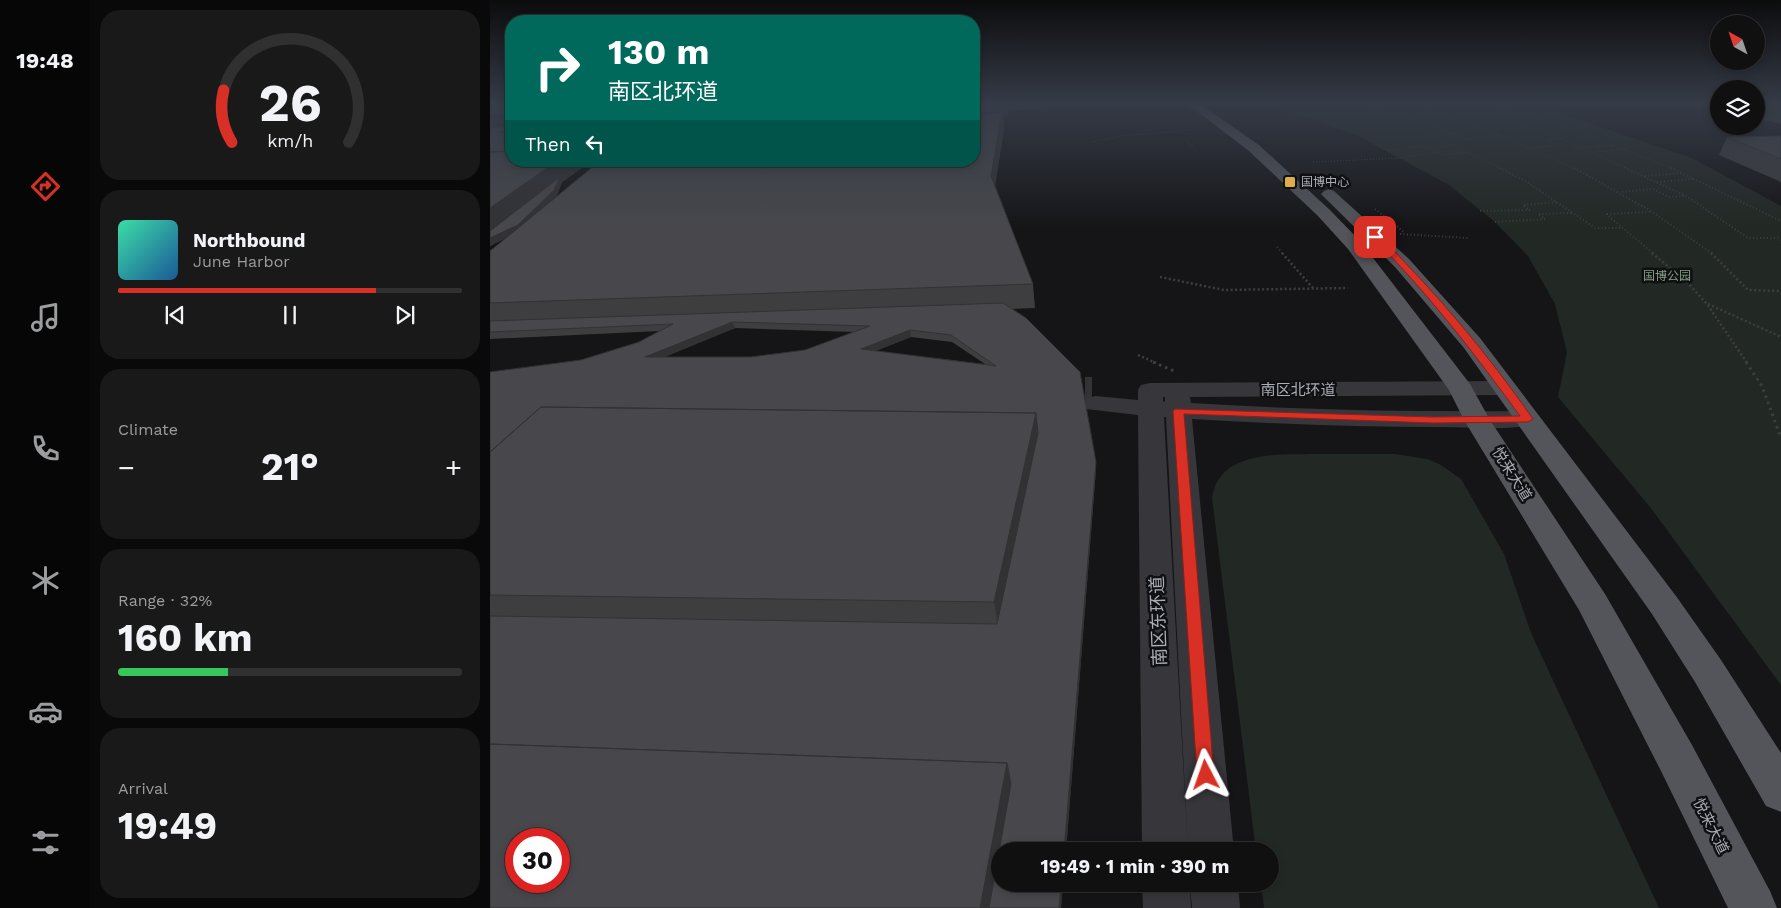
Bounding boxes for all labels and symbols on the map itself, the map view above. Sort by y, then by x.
north arrow [1710,15,1765,70]
marker: 国博中心 [1283,175,1297,189]
place label: 国博中心 [1301,175,1349,189]
pin [1354,216,1396,258]
park label: 国博公园 [1643,269,1691,283]
street label: 南区北环道 [1260,381,1336,399]
street label: 悦来大道 [1488,444,1536,504]
street label: 南区东环道 [1146,576,1170,666]
position arrow [1179,748,1231,800]
street label: 悦来大道 [1689,795,1733,857]
speed limit sign: 30 [505,828,570,893]

